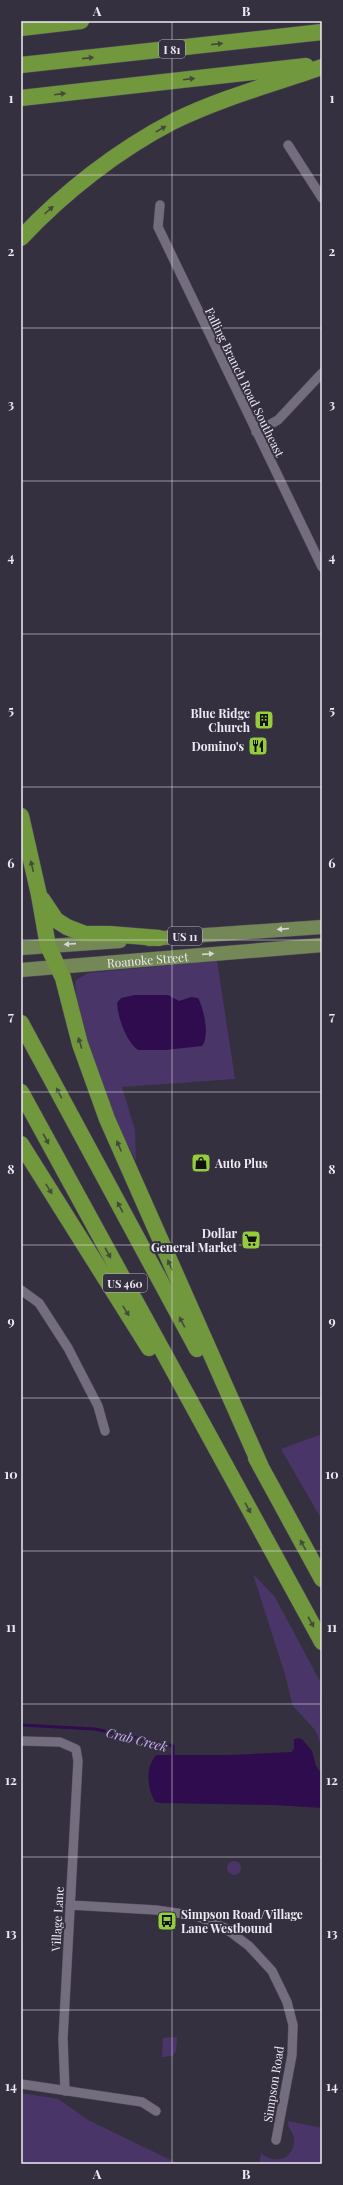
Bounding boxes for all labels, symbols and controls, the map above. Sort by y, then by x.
text: A [92,2,102,19]
text: B [242,2,251,19]
road number: I 81 [159,40,185,58]
one-way arrow [211,40,223,47]
one-way arrow [82,54,94,61]
one-way arrow [183,76,195,82]
text: 1 [9,89,14,106]
text: 1 [330,89,335,106]
one-way arrow [54,91,66,97]
one-way arrow [155,125,167,132]
one-way arrow [44,206,55,215]
text: 2 [8,242,15,259]
text: 2 [329,242,336,259]
street label: Falling Branch Road Southeast [202,305,289,460]
text: 3 [8,395,14,412]
text: 3 [329,395,335,412]
text: 4 [8,548,15,565]
text: 4 [329,548,336,565]
text: 5 [8,701,14,718]
text: 5 [329,701,335,718]
place label: Blue Ridge Church [190,705,251,735]
building icon: Blue Ridge Church [253,709,275,731]
restaurant icon: Domino's [247,735,269,757]
place label: Domino's [191,738,244,754]
text: 6 [7,854,15,871]
text: 6 [328,854,336,871]
one-way arrow [29,860,35,872]
one-way arrow [277,926,289,932]
road number: US 11 [168,927,202,945]
one-way arrow [64,941,76,948]
street label: Roanoke Street [106,948,190,971]
one-way arrow [202,950,214,957]
text: 7 [8,1007,14,1024]
text: 7 [329,1007,335,1024]
one-way arrow [77,1037,83,1049]
one-way arrow [55,1087,62,1099]
one-way arrow [43,1133,50,1145]
one-way arrow [116,1140,122,1152]
shop icon: Auto Plus [190,1152,212,1174]
place label: Auto Plus [214,1155,268,1171]
text: 8 [7,1160,15,1177]
text: 8 [328,1160,336,1177]
one-way arrow [45,1184,53,1194]
one-way arrow [117,1202,124,1213]
place label: Dollar General Market [151,1225,238,1255]
supermarket icon: Dollar General Market [240,1229,262,1251]
one-way arrow [105,1247,112,1259]
one-way arrow [167,1260,173,1271]
road number: US 460 [103,1274,147,1292]
one-way arrow [122,1305,129,1317]
text: 9 [7,1312,15,1329]
text: 9 [328,1312,336,1329]
one-way arrow [179,1316,186,1328]
text: 10 [4,1465,18,1482]
text: 10 [325,1465,339,1482]
one-way arrow [244,1502,251,1514]
one-way arrow [300,1539,307,1551]
one-way arrow [307,1616,314,1628]
text: 11 [6,1618,16,1635]
text: 11 [327,1618,337,1635]
water label: Crab Creek [105,1723,170,1755]
text: 12 [5,1771,17,1788]
text: 12 [326,1771,338,1788]
street label: Village Lane [47,1886,67,1953]
place label: Simpson Road/Village Lane Westbound [181,1906,303,1936]
bus stop icon: Simpson Road/Village Lane Westbound [156,1910,178,1932]
text: 13 [5,1924,17,1941]
text: 13 [326,1924,338,1941]
street label: Simpson Road [259,2045,287,2123]
text: 14 [5,2077,17,2094]
text: 14 [326,2077,338,2094]
text: A [92,2165,102,2182]
text: B [242,2165,251,2182]

